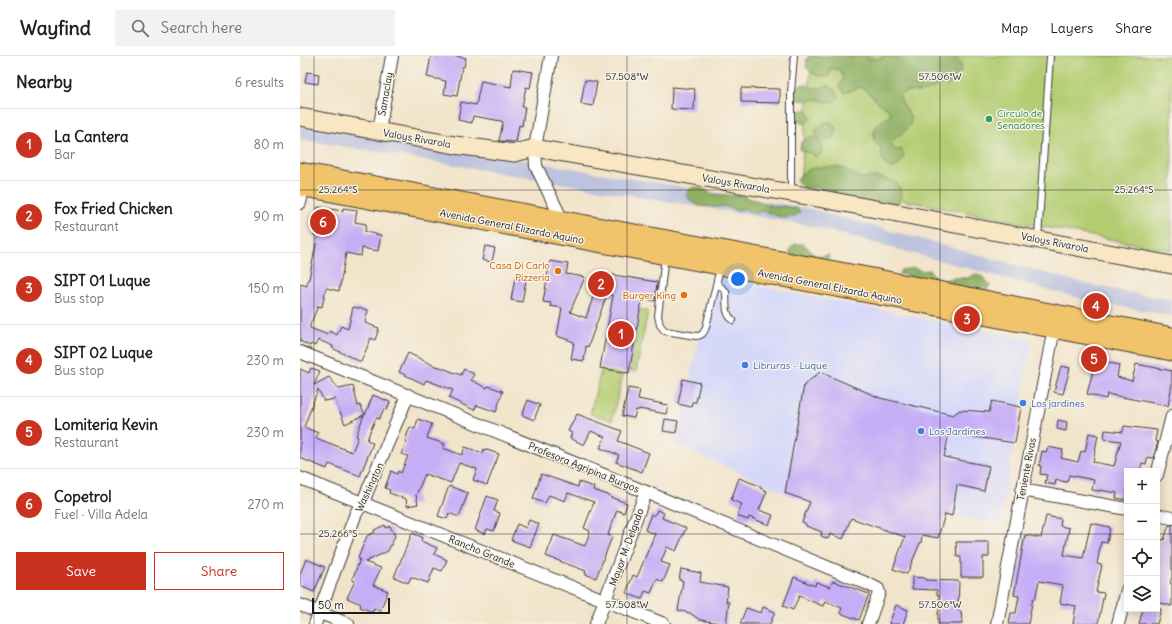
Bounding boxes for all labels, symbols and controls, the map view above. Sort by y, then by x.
search box [115,10,395,46]
text: Wayfind [20,16,91,40]
icon: search [129,17,151,39]
text: Search here [161,18,242,37]
text: Map [1001,19,1028,37]
text: Layers [1050,19,1093,37]
text: Share [1115,19,1152,37]
text: 57.508°W [605,70,649,83]
text: 57.506°W [918,70,962,83]
text: Nearby [16,71,72,93]
street label: Samaclay [375,71,396,117]
text: 6 results [235,74,284,91]
place label: Círculo de Senadores [997,107,1045,132]
marker: Círculo de Senadores [984,114,994,124]
street label: Valoys Rivarola [382,126,452,151]
text: La Cantera [54,127,129,146]
text: 1 [26,136,32,153]
text: 80 m [253,136,284,153]
text: Bar [54,146,75,163]
street label: Valoys Rivarola [701,171,771,196]
text: 25.264°S [318,183,358,196]
text: 25.264°S [1114,183,1154,196]
text: Fox Fried Chicken [54,199,173,218]
street label: Avenida General Elizardo Aquino [439,206,586,247]
pin: 6 [310,207,336,237]
text: 2 [25,208,33,225]
text: 90 m [253,208,284,225]
text: Restaurant [54,218,119,235]
street label: Valoys Rivarola [1020,230,1090,255]
place label: Casa Di Carlo Pizzeria [489,259,550,284]
marker: Casa Di Carlo Pizzeria [553,266,563,276]
street label: Avenida General Elizardo Aquino [757,266,904,307]
pin: 2 [588,269,614,299]
your location [728,269,748,289]
text: SIPT 01 Luque [54,271,150,290]
text: 3 [25,280,33,297]
text: 150 m [248,280,284,297]
place label: Burger King [622,289,676,302]
text: Bus stop [54,290,104,307]
marker: Burger King [679,290,689,300]
pin: 4 [1083,291,1109,321]
pin: 3 [954,304,980,334]
pin: 1 [608,319,634,349]
text: SIPT 02 Luque [54,343,153,362]
pin: 5 [1081,344,1107,374]
text: 4 [25,352,33,369]
text: 230 m [246,352,284,369]
place label: Libruras - Luque [753,359,827,372]
marker: Libruras - Luque [740,360,750,370]
text: Bus stop [54,362,104,379]
place label: Los jardines [1031,397,1085,410]
marker: Los jardines [1018,398,1028,408]
text: Lomiteria Kevin [54,415,158,434]
text: 5 [25,424,33,441]
text: 230 m [246,424,284,441]
place label: Los Jardines [929,425,986,438]
marker: Los Jardines [916,426,926,436]
text: Restaurant [54,434,119,451]
street label: Teniente Rivas [1014,436,1039,502]
street label: Profesora Agripina Burgos [526,439,642,496]
street label: Washington [352,460,387,514]
map controls [1124,468,1160,612]
button: + [1124,468,1160,504]
text: Copetrol [54,487,112,506]
text: 6 [25,496,33,513]
text: 270 m [247,496,284,513]
button: − [1124,504,1160,540]
text: Fuel · Villa Adela [54,506,148,523]
street label: Mayor M. Delgado [606,506,647,588]
text: 25.266°S [318,527,358,540]
street label: Rancho Grande [447,532,517,571]
button: locate [1124,540,1160,576]
button: Save [16,552,146,590]
button: Share [154,552,284,590]
button: layers [1124,576,1160,612]
scale bar [312,596,390,615]
text: 50 m [318,598,344,612]
text: 57.508°W [605,598,649,611]
text: 57.506°W [918,598,962,611]

